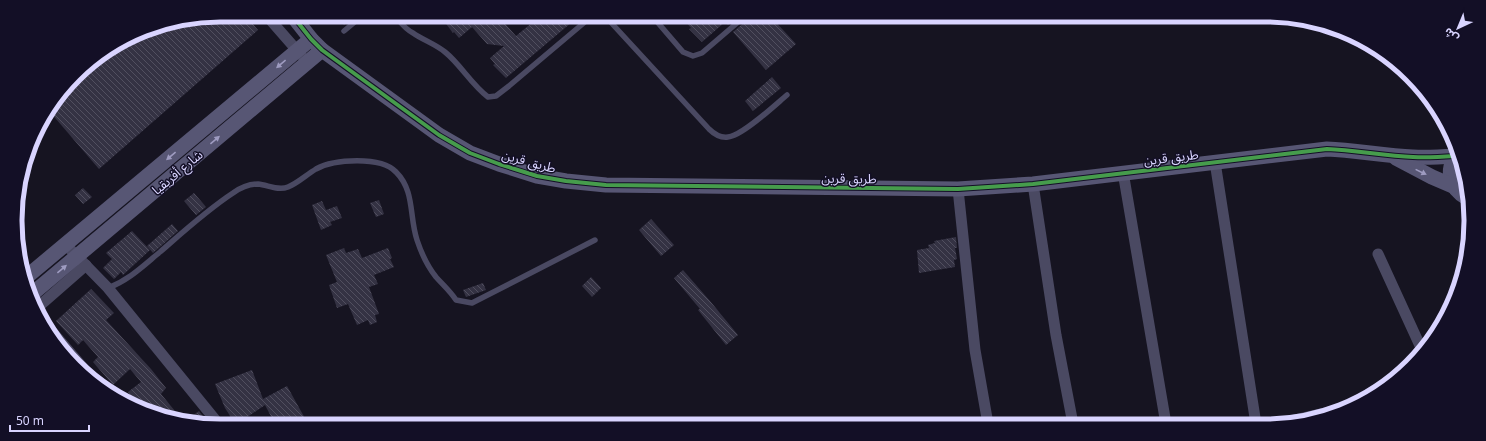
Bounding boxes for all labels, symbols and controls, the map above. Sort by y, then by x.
north arrow [1438,8,1478,48]
text: ش [1440,25,1461,46]
one-way arrow [275,59,286,68]
one-way arrow [209,136,220,145]
street label: شارع أفريقيا [148,145,208,200]
street label: طريق قرين [500,145,558,177]
street label: طريق قرين [1142,145,1200,169]
one-way arrow [165,152,176,161]
street label: طريق قرين [821,169,877,187]
one-way arrow [1415,169,1426,175]
one-way arrow [57,265,67,274]
scale bar [10,407,89,433]
text: 50 m [16,412,44,429]

